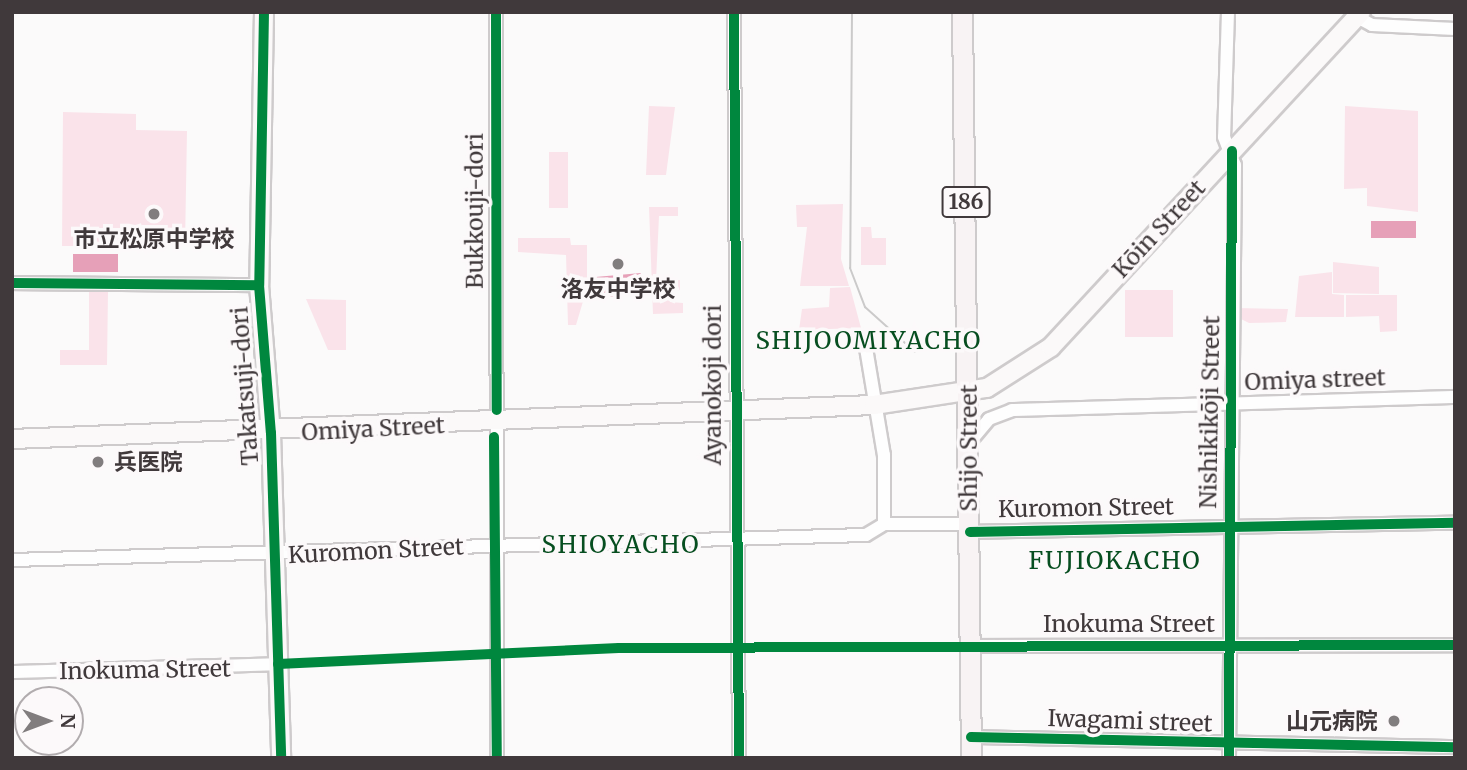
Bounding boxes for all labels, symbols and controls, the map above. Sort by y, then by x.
street label: Bukkouji-dori [461,133,489,289]
street label: Kōin Street [1107,174,1211,284]
road number: 186 [942,184,990,220]
marker: 市立松原中学校 [146,206,162,222]
place label: 市立松原中学校 [74,225,234,253]
marker: 洛友中学校 [610,256,626,272]
place label: 洛友中学校 [561,275,675,303]
street label: Ayanokoji dori [699,305,727,465]
street label: Takatsuji-dori [226,306,264,466]
street label: Nishikikōji Street [1195,315,1225,509]
district label: SHIJOOMIYACHO [757,327,981,355]
street label: Omiya street [1244,364,1386,396]
street label: Shijo Street [955,384,983,512]
street label: Omiya Street [301,411,445,447]
place label: 兵医院 [114,448,183,476]
marker: 兵医院 [88,452,108,472]
street label: Kuromon Street [998,493,1174,523]
district label: SHIOYACHO [543,531,699,559]
street label: Kuromon Street [287,533,465,569]
district label: FUJIOKACHO [1030,547,1200,575]
street label: Inokuma Street [1043,610,1215,638]
street label: Inokuma Street [59,655,231,685]
north arrow [14,686,84,756]
street label: Iwagami street [1047,704,1213,738]
place label: 山元病院 [1286,707,1378,735]
marker: 山元病院 [1384,711,1404,731]
text: N [56,713,80,729]

